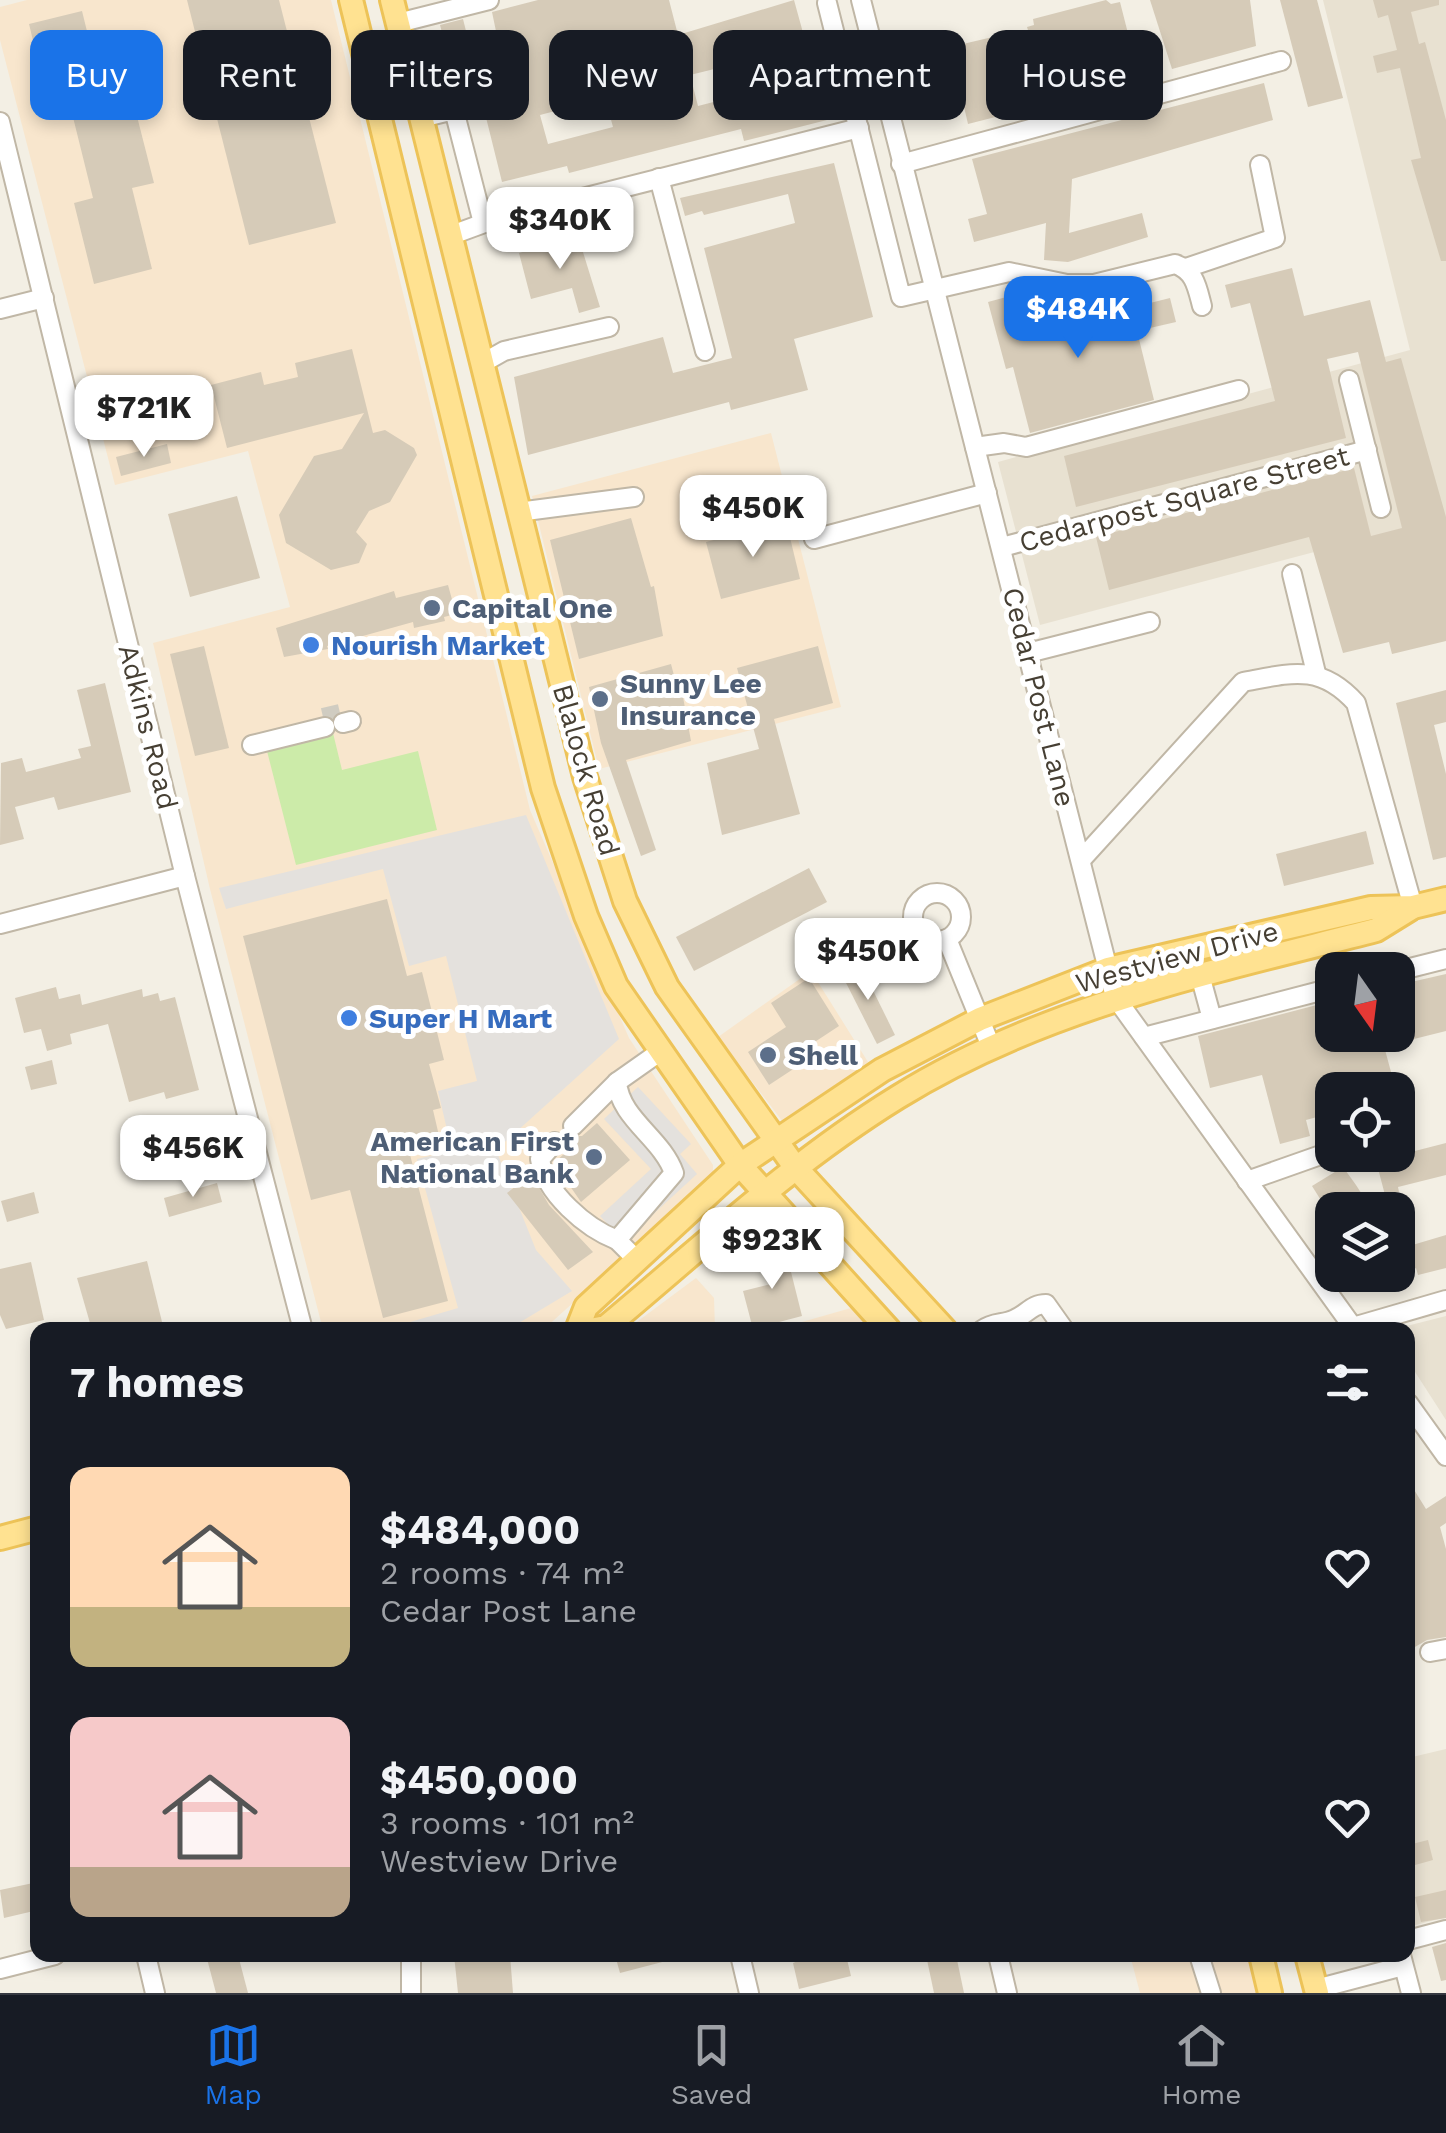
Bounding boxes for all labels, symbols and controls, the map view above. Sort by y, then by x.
chip: Buy [30,30,163,120]
chip: Rent [183,30,331,120]
chip: Filters [351,30,529,120]
chip: New [549,30,693,120]
chip: Apartment [713,30,966,120]
chip: House [986,30,1163,120]
pin: $340K [490,187,630,272]
text: $340K [509,200,611,238]
pin: $484K [1008,276,1148,361]
text: $484K [1026,289,1130,327]
pin: $721K [74,375,214,460]
text: $721K [96,388,192,426]
street label: Cedarpost Square Street [1015,439,1353,559]
pin: $450K [683,475,823,560]
text: $450K [702,488,804,526]
street label: Cedar Post Lane [996,584,1082,810]
place label: Capital One [452,592,613,625]
marker: Capital One [421,597,443,619]
place label: Nourish Market [331,629,545,662]
marker: Nourish Market [300,634,322,656]
street label: Adkins Road [112,641,184,813]
place label: Sunny Lee Insurance [620,667,762,732]
street label: Blalock Road [546,680,626,860]
marker: Sunny Lee Insurance [589,688,611,710]
street label: Westview Drive [1072,914,1282,1000]
pin: $450K [798,918,938,1003]
text: $450K [817,931,919,969]
north arrow [1315,952,1415,1052]
map controls [1315,952,1415,1292]
place label: Super H Mart [369,1002,552,1035]
marker: Super H Mart [338,1007,360,1029]
place label: Shell [788,1039,859,1072]
marker: Shell [757,1044,779,1066]
button: locate [1315,1072,1415,1172]
pin: $456K [123,1115,263,1200]
place label: American First National Bank [371,1125,575,1190]
text: $456K [142,1128,244,1166]
marker: American First National Bank [583,1146,605,1168]
button: layers [1315,1192,1415,1292]
pin: $923K [702,1207,842,1292]
text: $923K [722,1220,822,1258]
icon: filters [1320,1355,1375,1410]
text: 7 homes [70,1358,244,1407]
text: $484,000 [380,1505,580,1554]
icon: home [150,1507,270,1627]
icon: heart [1320,1540,1375,1595]
text: 2 rooms · 74 m² [380,1554,624,1592]
text: Cedar Post Lane [380,1592,637,1630]
text: $450,000 [380,1755,578,1804]
icon: home [150,1757,270,1877]
icon: heart [1320,1790,1375,1845]
text: 3 rooms · 101 m² [380,1804,634,1842]
text: Westview Drive [380,1842,618,1880]
tab: Map [205,2018,262,2111]
tab: Saved [671,2018,752,2111]
tab: Home [1161,2018,1241,2111]

